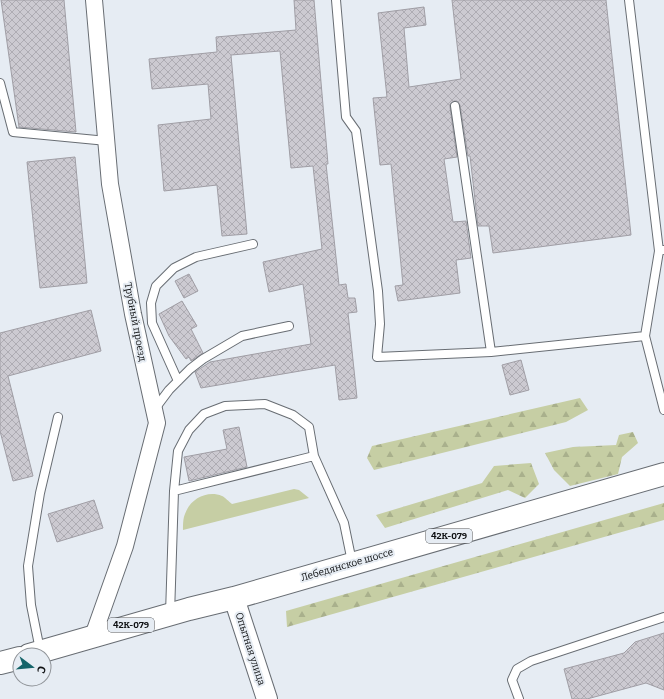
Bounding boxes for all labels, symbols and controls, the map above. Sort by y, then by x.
street label: Трубный проезд [121,281,150,362]
road number: 42К-079 [426,529,472,543]
street label: Лебедянское шоссе [299,545,395,584]
street label: Опытная улица [233,611,268,687]
road number: 42К-079 [108,618,154,632]
north arrow [12,647,52,687]
text: С [34,664,48,675]

